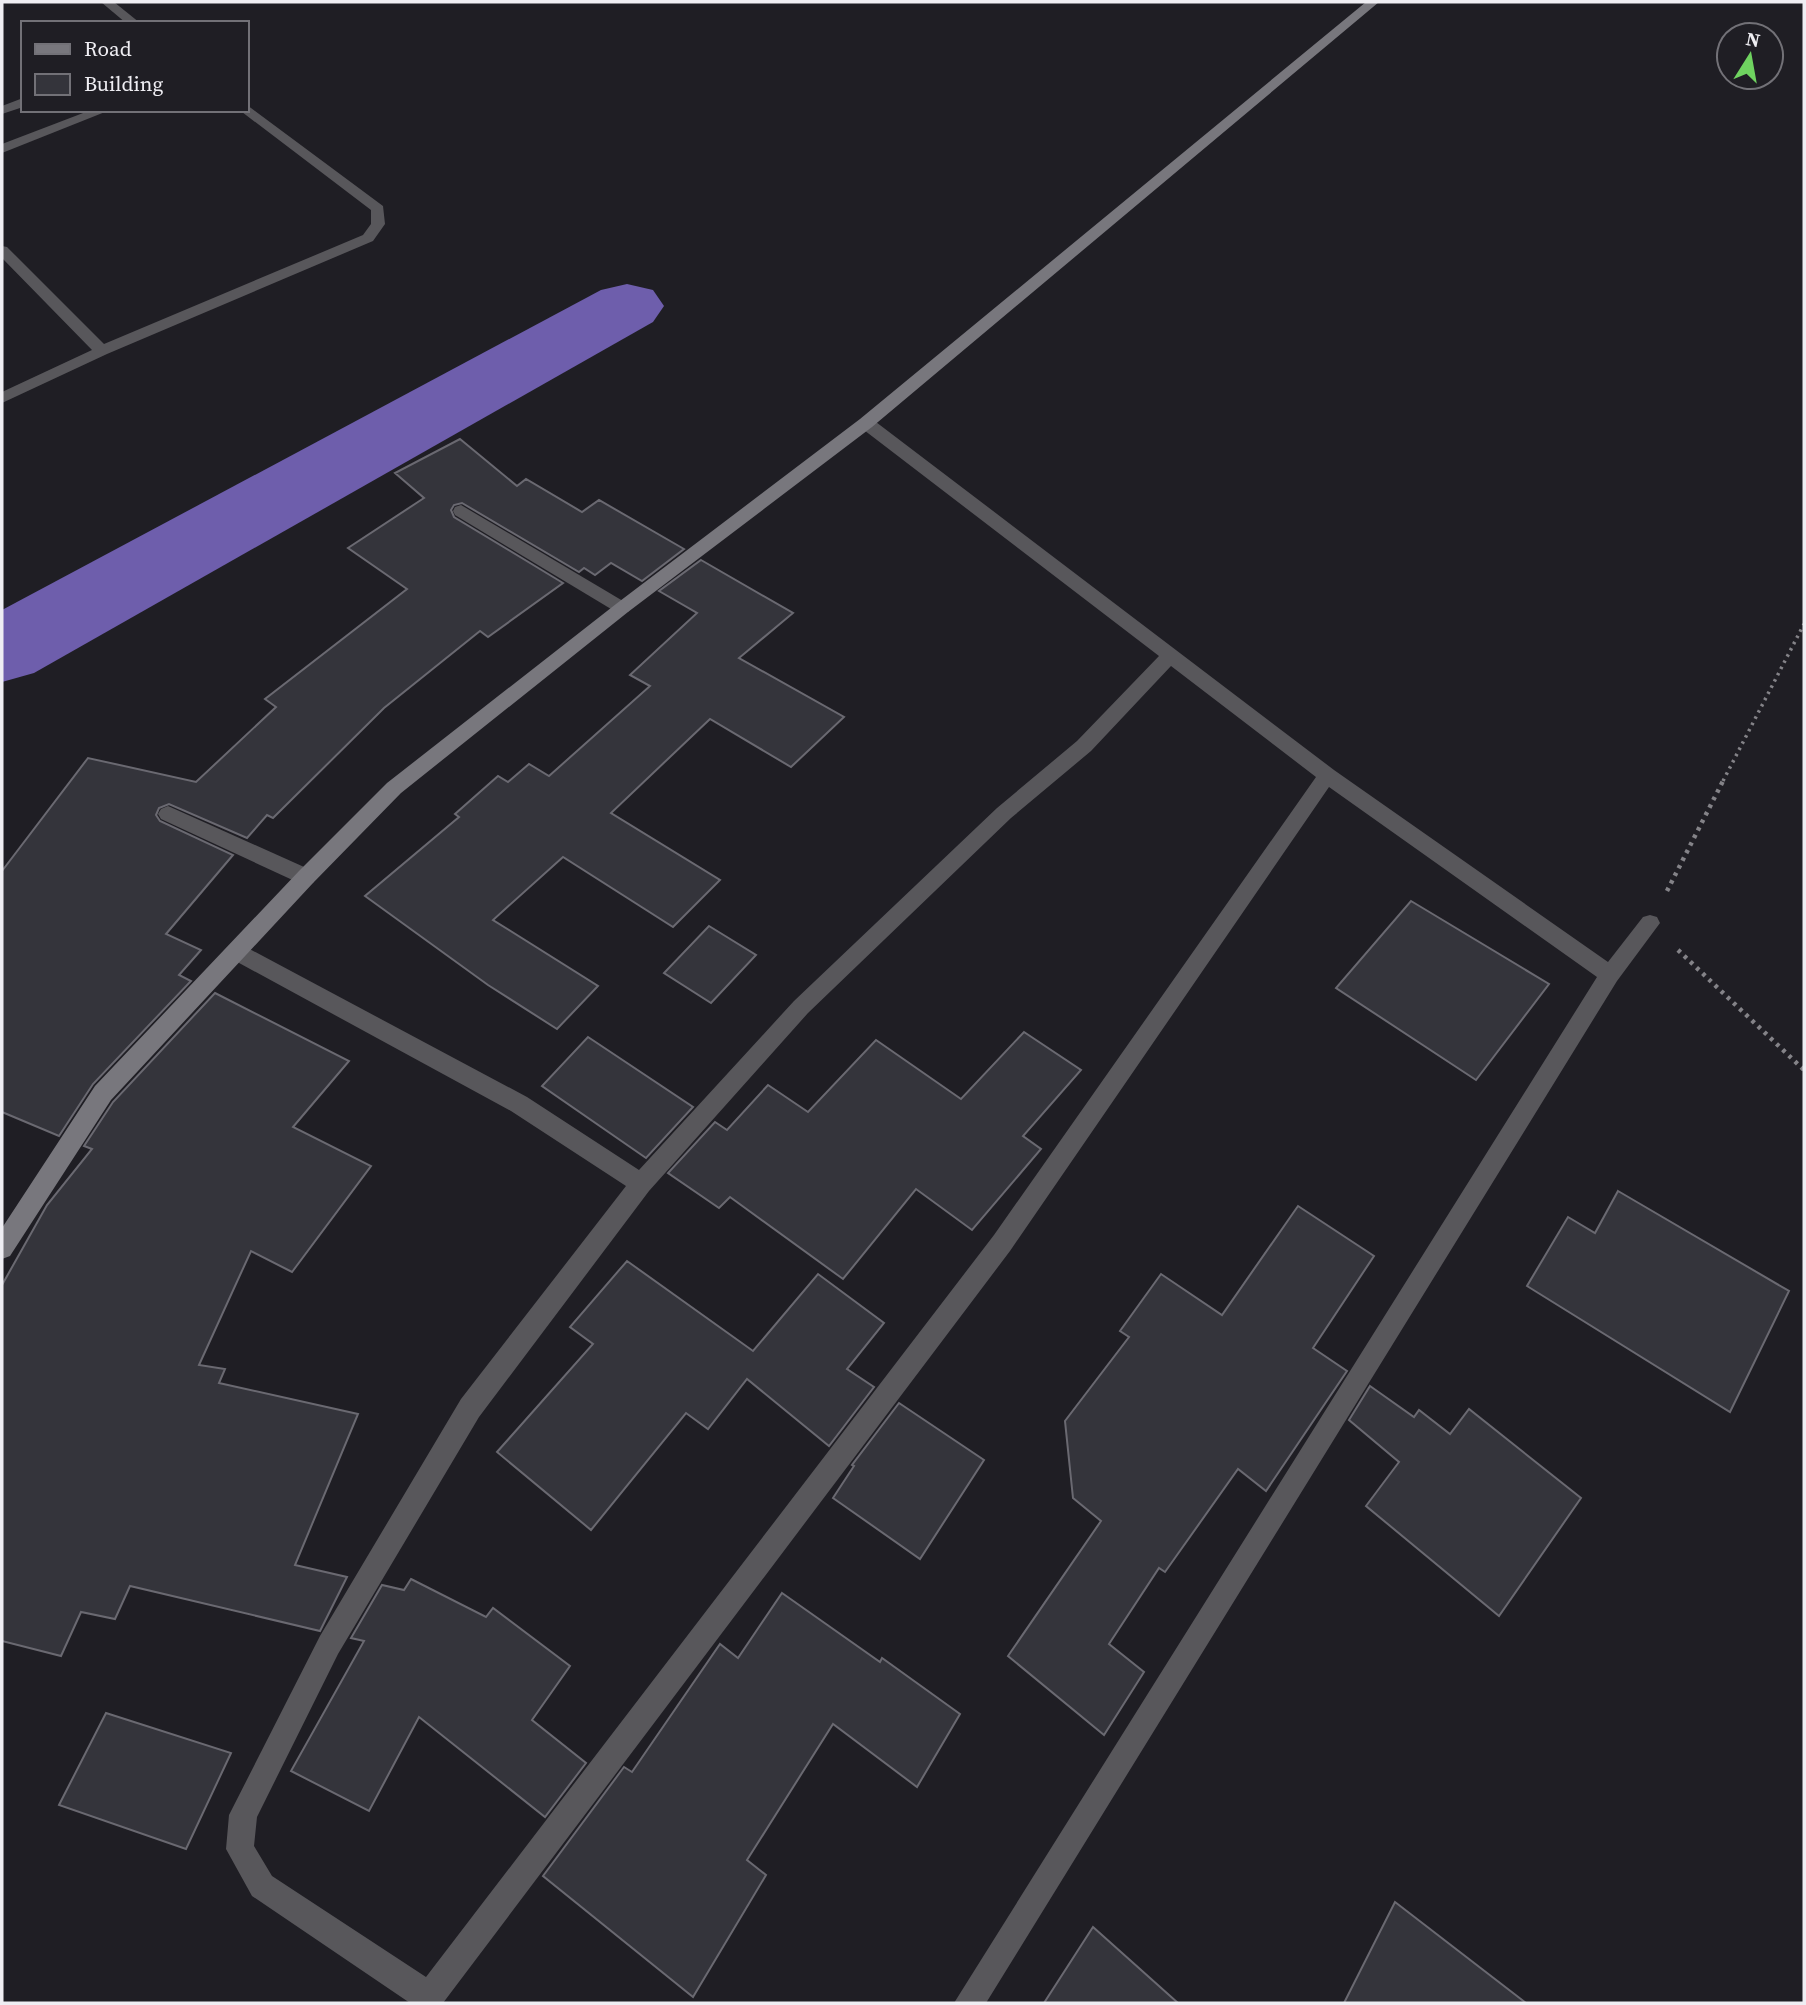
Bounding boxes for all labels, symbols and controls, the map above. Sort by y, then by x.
legend [21,21,248,112]
north arrow [1715,21,1785,91]
text: N [1744,25,1763,53]
text: Road [84,34,132,63]
text: Building [84,69,163,98]

